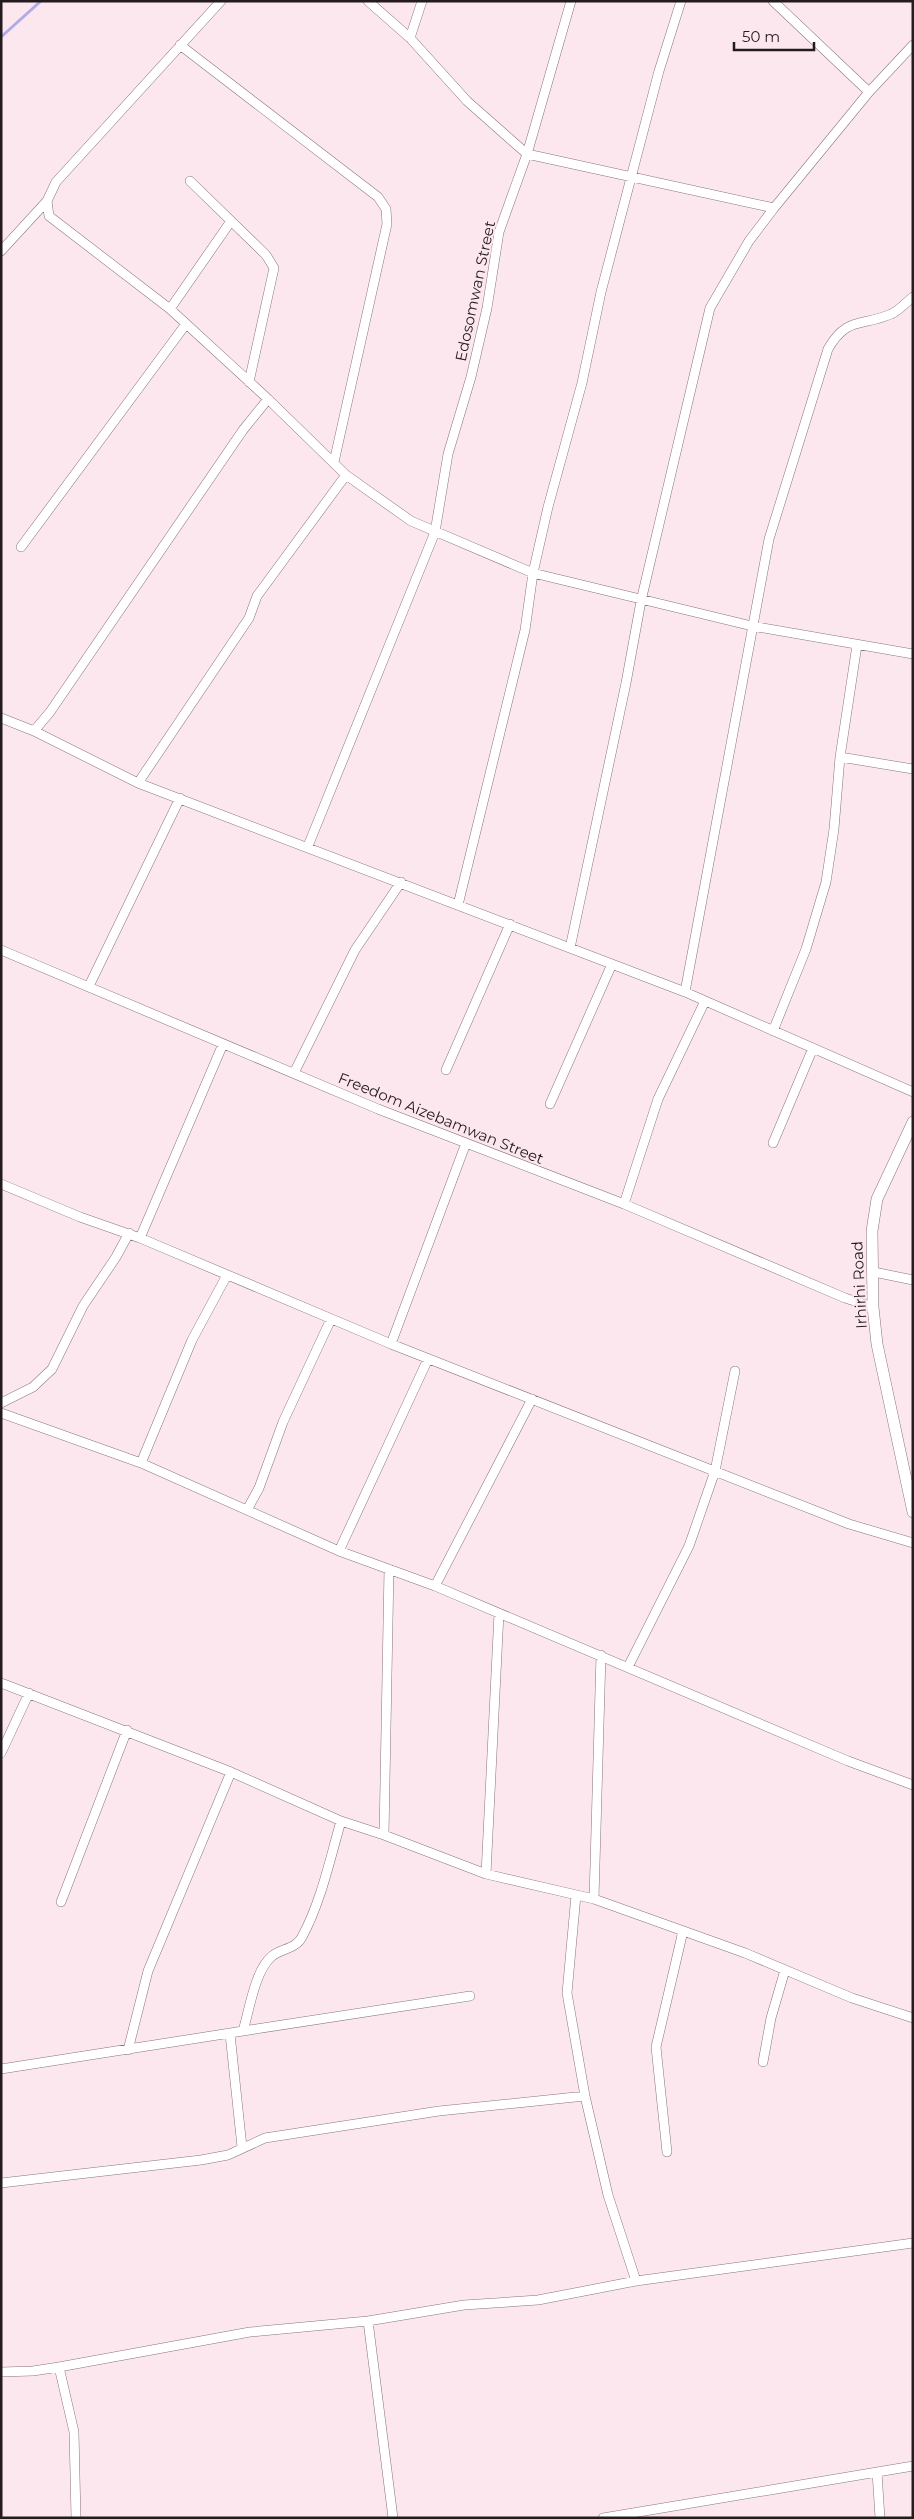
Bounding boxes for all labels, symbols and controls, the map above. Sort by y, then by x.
scale bar [734,20,814,52]
text: 50 m [742,27,780,46]
street label: Edosomwan Street [451,219,499,363]
street label: Freedom Aizebamwan Street [335,1068,547,1168]
street label: Irhirhi Road [847,1241,871,1329]

